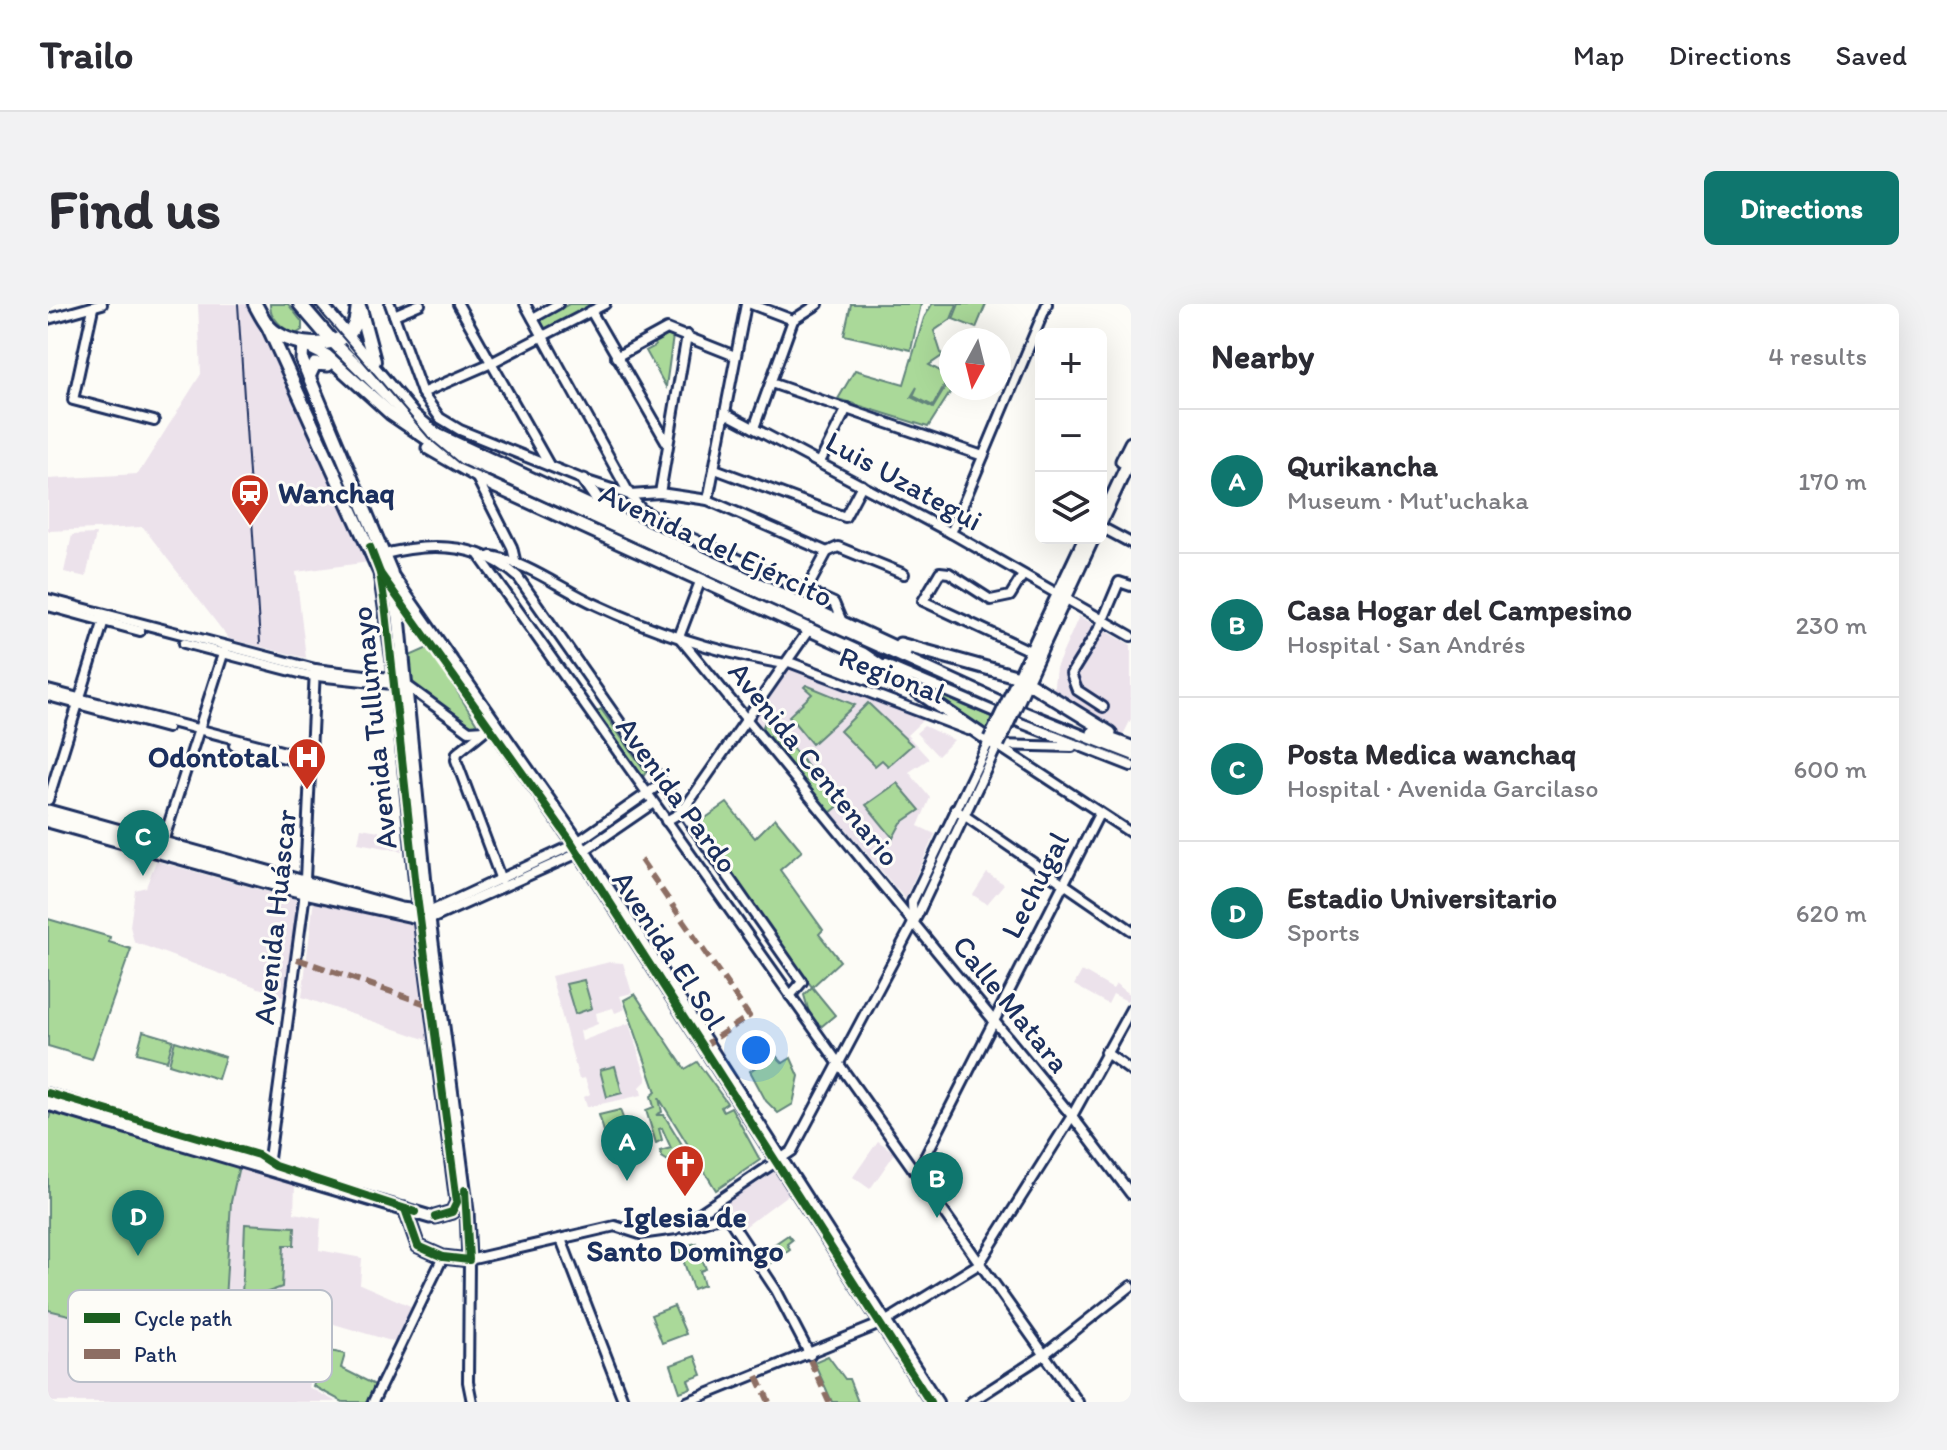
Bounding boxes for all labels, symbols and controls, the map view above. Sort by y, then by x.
text: Trailo [40,32,133,78]
text: Map [1573,38,1624,72]
text: Directions [1668,38,1792,72]
text: Saved [1836,38,1907,72]
button: Directions [1704,171,1899,245]
text: Find us [48,175,221,242]
north arrow [939,328,1011,400]
map controls [1035,328,1107,544]
button: + [1035,328,1107,400]
text: Nearby [1211,336,1314,377]
text: 4 results [1768,340,1867,372]
button: − [1035,400,1107,472]
street label: Luis Uzategui [819,422,989,539]
text: Qurikancha [1287,447,1438,484]
text: A [1229,465,1245,497]
text: 170 m [1798,465,1867,497]
station icon: Wanchaq [229,472,271,527]
button: layers [1035,472,1107,544]
place label: Wanchaq [278,474,395,511]
street label: Avenida del Ejército [594,474,839,615]
text: Museum · Mut'uchaka [1287,484,1529,516]
text: Casa Hogar del Campesino [1287,591,1632,628]
street label: Avenida Tullumayo [342,605,405,851]
text: B [1229,609,1245,641]
text: 230 m [1795,609,1867,641]
text: Hospital · San Andrés [1287,628,1526,660]
street label: Regional [834,637,951,712]
street label: Avenida Centenario [720,654,908,874]
street label: Avenida Pardo [608,709,747,880]
text: Posta Medica wanchaq [1287,735,1576,772]
hospital icon: Odontotal [286,736,328,791]
place label: Odontotal [148,738,280,775]
text: C [1229,753,1245,785]
text: 600 m [1793,753,1867,785]
text: Hospital · Avenida Garcilaso [1287,772,1599,804]
street label: Avenida Huáscar [245,808,304,1026]
pin: C [117,810,169,876]
street label: Lechugal [992,825,1077,944]
street label: Avenida El Sol [604,863,735,1036]
text: Estadio Universitario [1287,879,1557,916]
text: D [1228,897,1246,929]
text: 620 m [1796,897,1867,929]
text: Sports [1287,916,1360,948]
street label: Calle Matara [945,927,1078,1080]
your location [736,1030,776,1070]
pin: A [601,1115,653,1181]
church icon: Iglesia de Santo Domingo [664,1143,706,1198]
pin: B [911,1152,963,1218]
pin: D [112,1190,164,1256]
place label: Iglesia de Santo Domingo [586,1198,784,1269]
legend [68,1290,332,1382]
text: Cycle path [134,1305,233,1332]
text: Path [134,1341,177,1368]

